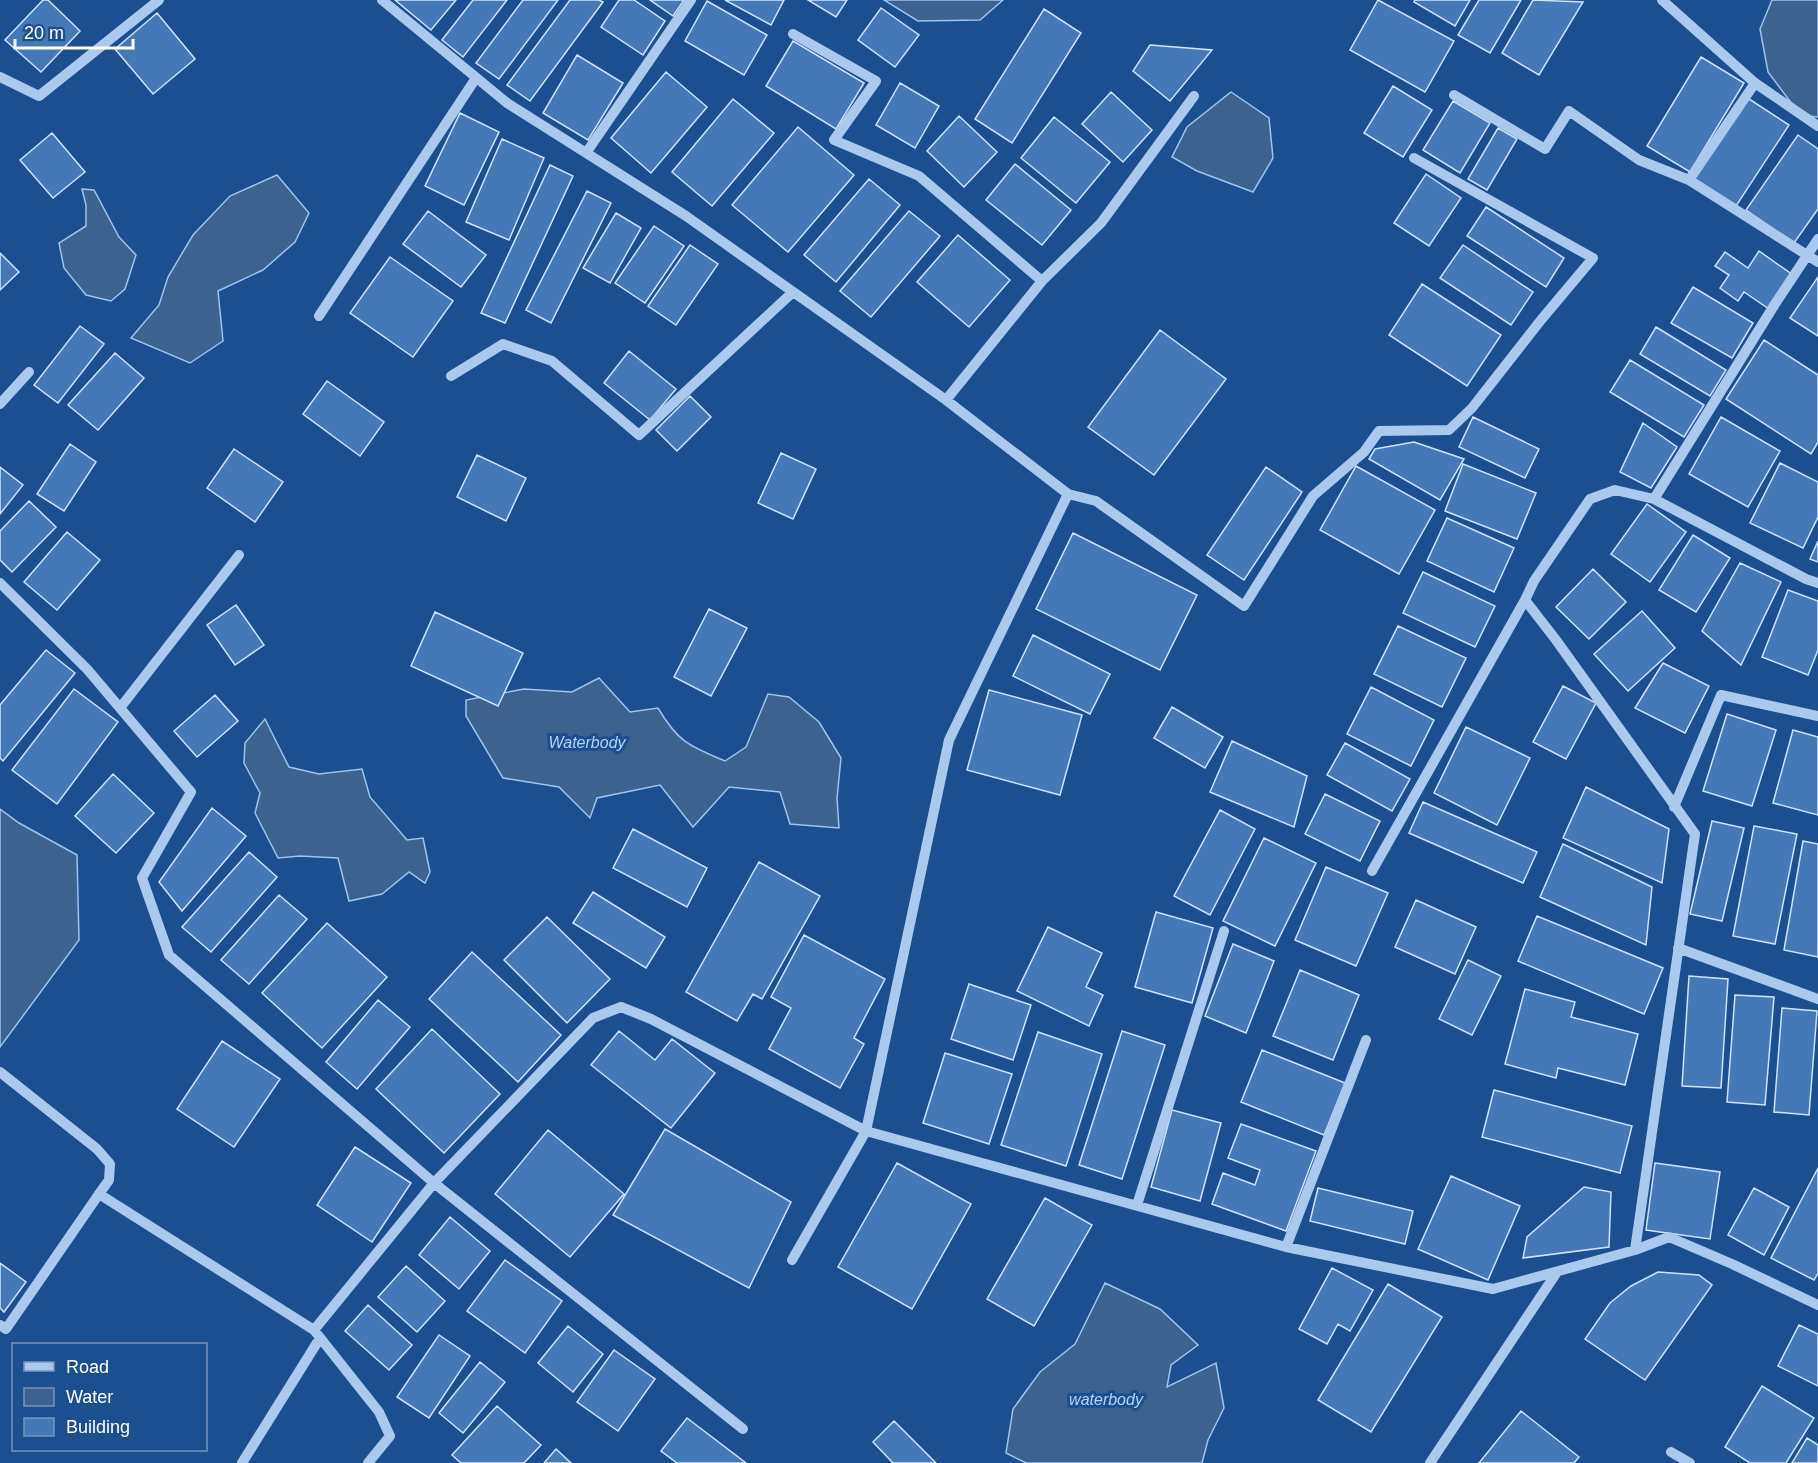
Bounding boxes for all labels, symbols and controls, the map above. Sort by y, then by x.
scale bar [15,12,134,50]
text: 20 m [24,23,64,43]
water label: Waterbody [548,734,627,751]
legend [12,1343,207,1451]
text: Road [66,1357,109,1377]
text: Water [66,1387,113,1407]
water label: waterbody [1069,1391,1144,1408]
text: Building [66,1417,130,1437]

